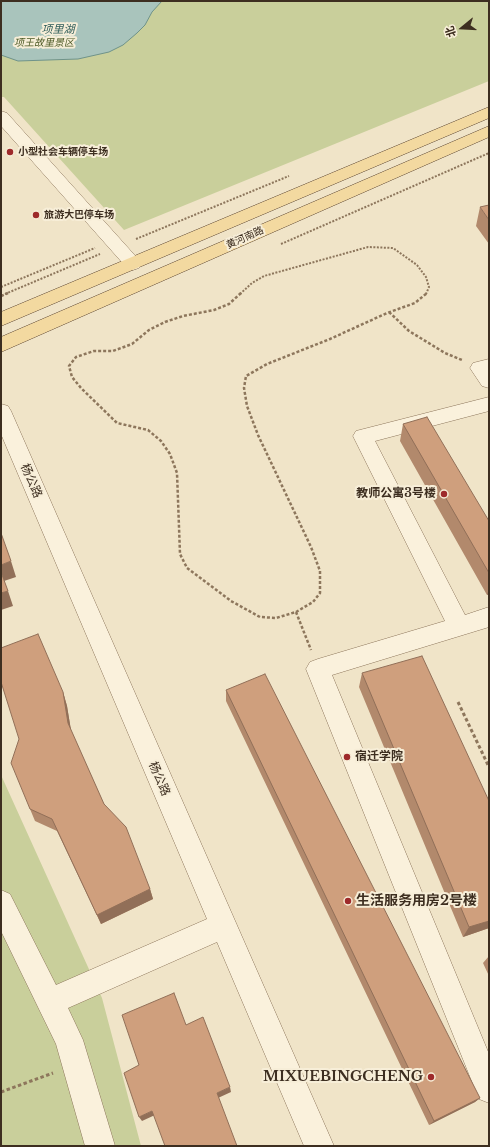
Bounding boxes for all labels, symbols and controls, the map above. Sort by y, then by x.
north arrow [442,8,482,48]
water label: 项里湖 [42,23,74,37]
text: 北 [442,24,459,39]
park label: 项王故里景区 [14,37,74,49]
place label: 小型社会车辆停车场 [18,146,108,158]
marker: 小型社会车辆停车场 [5,147,15,157]
place label: 旅游大巴停车场 [44,209,114,221]
marker: 旅游大巴停车场 [31,210,41,220]
street label: 黄河南路 [224,224,266,252]
street label: 杨公路 [17,462,45,500]
place label: 教师公寓3号楼 [356,487,436,501]
marker: 教师公寓3号楼 [439,489,449,499]
place label: 宿迁学院 [355,750,403,764]
marker: 宿迁学院 [342,752,352,762]
street label: 杨公路 [145,760,173,798]
place label: 生活服务用房2号楼 [356,893,477,909]
marker: 生活服务用房2号楼 [343,896,353,906]
place label: MIXUEBINGCHENG [263,1069,423,1085]
marker: MIXUEBINGCHENG [426,1072,436,1082]

